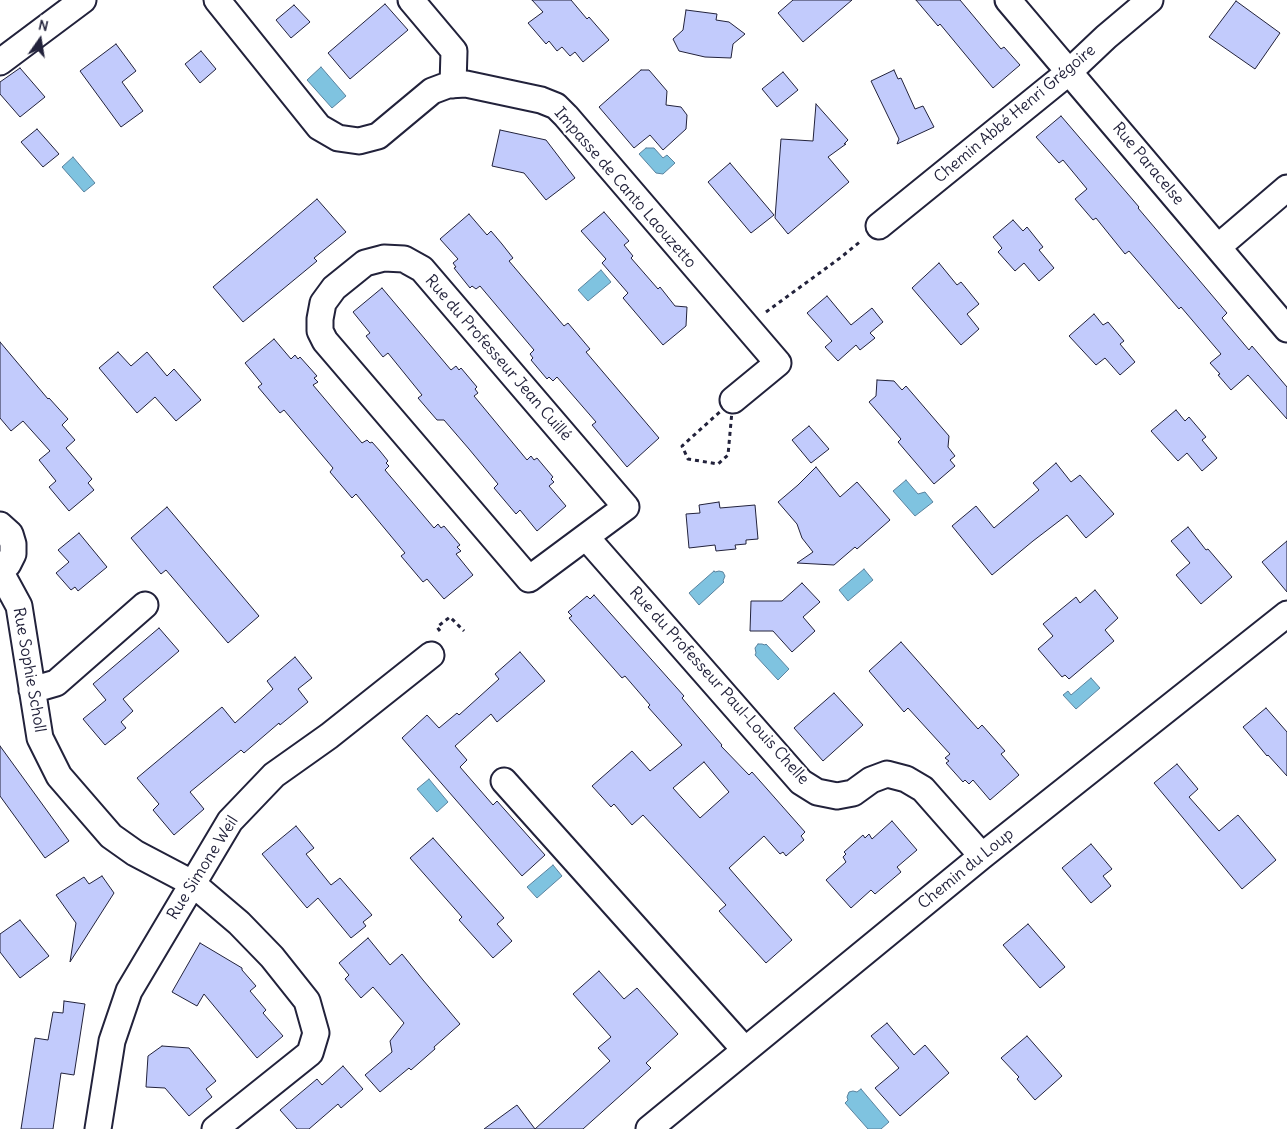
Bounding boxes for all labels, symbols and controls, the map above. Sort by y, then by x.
north arrow [15,15,65,65]
text: N [37,16,50,35]
street label: Chemin Abbé Henri Grégoire [930,41,1100,187]
street label: Impasse de Canto Laouzetto [550,104,700,272]
street label: Rue Paracelse [1108,119,1188,209]
street label: Rue du Professeur Jean Cuillé [421,271,575,445]
street label: Rue du Professeur Paul-Louis Chelle [625,583,813,789]
street label: Rue Sophie Scholl [9,606,49,734]
street label: Rue Simone Weil [163,813,243,923]
street label: Chemin du Loup [914,825,1018,913]

